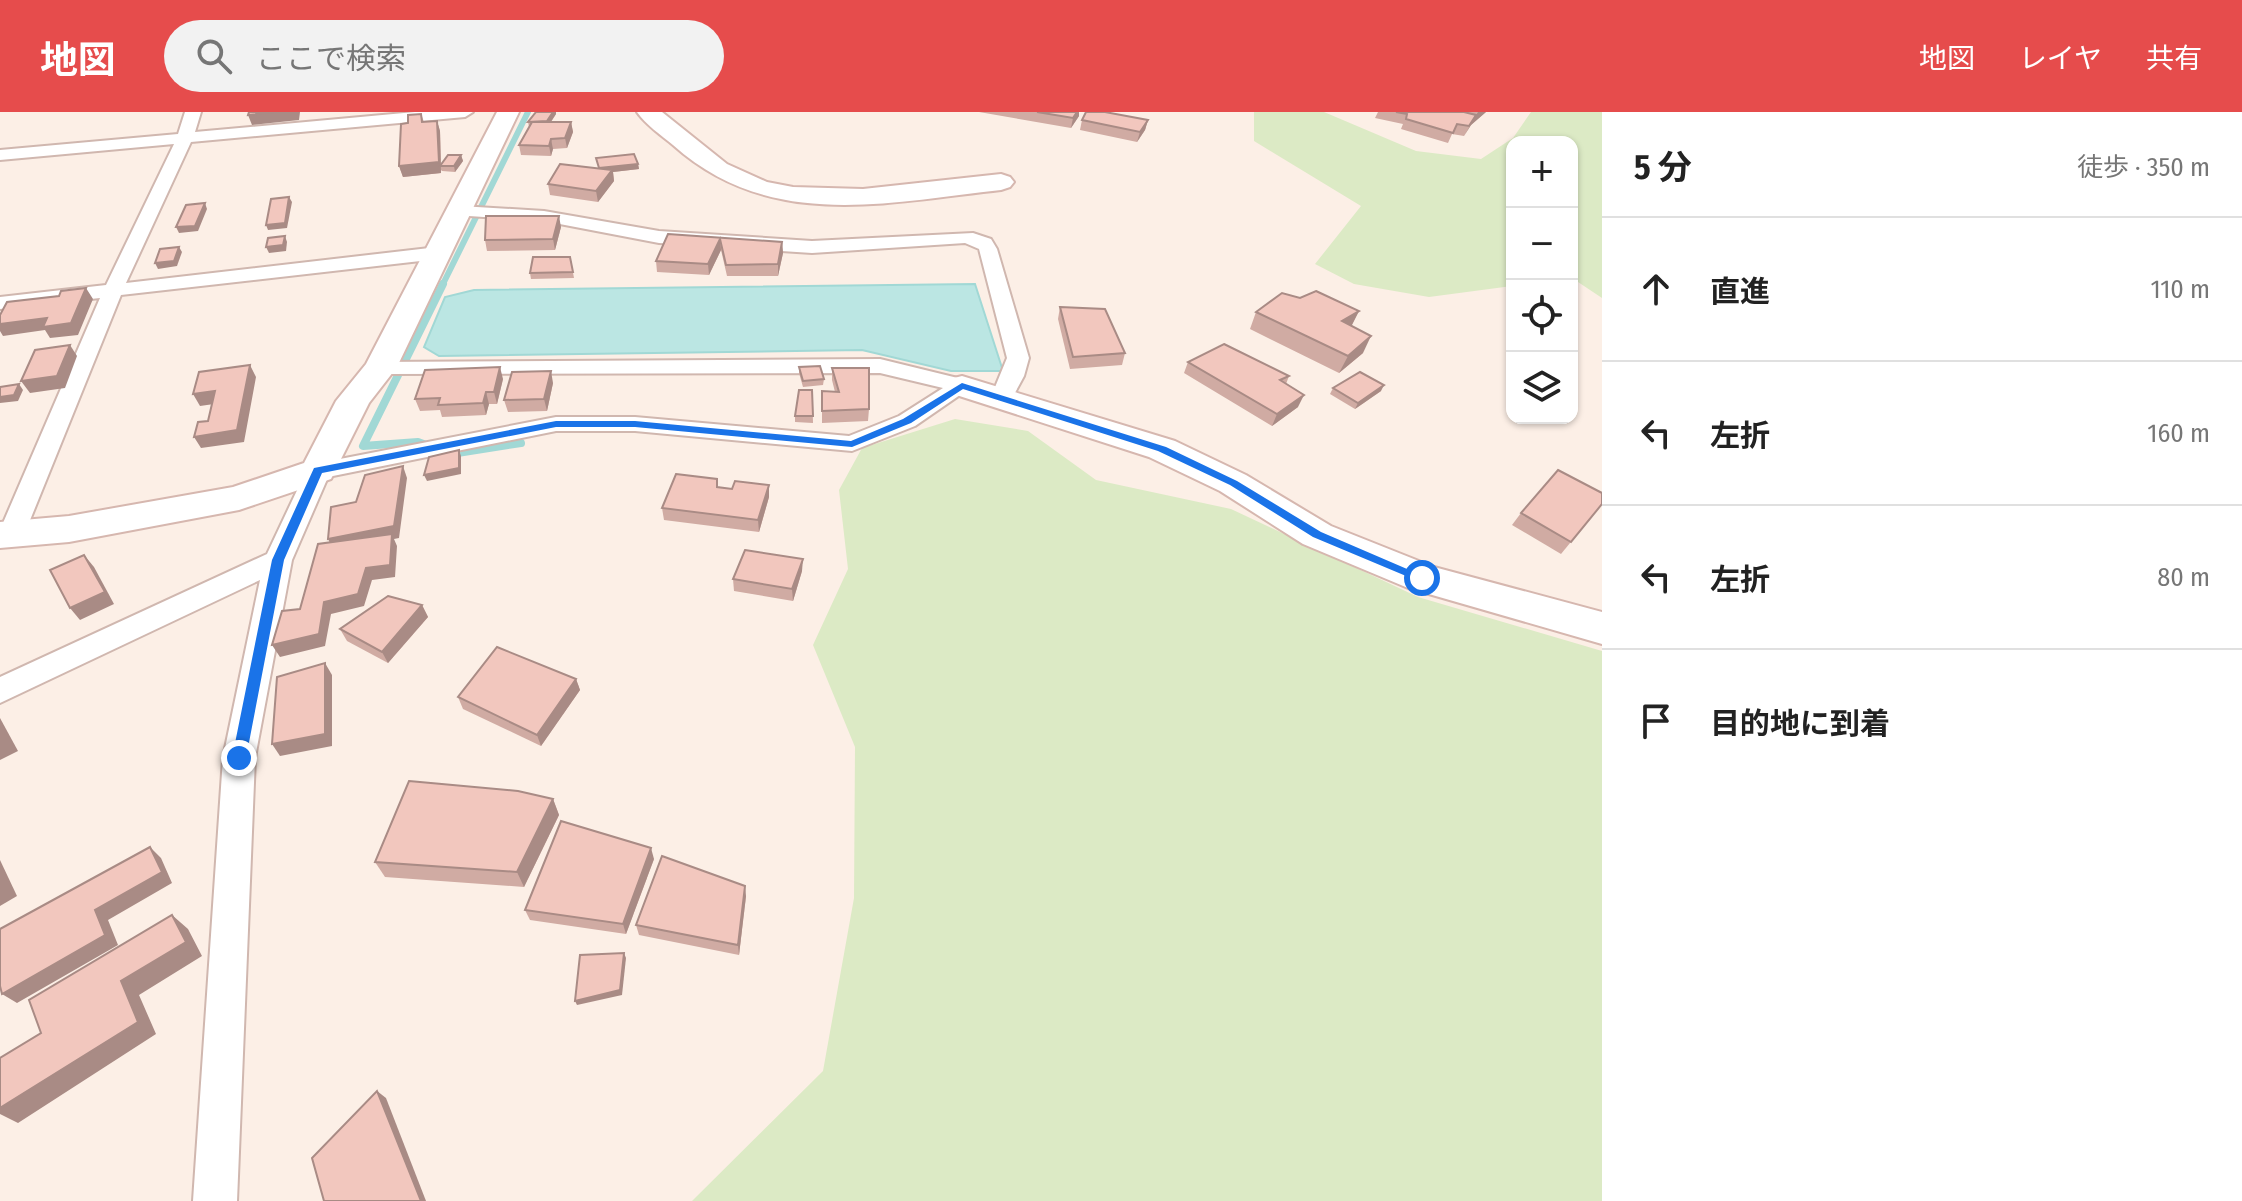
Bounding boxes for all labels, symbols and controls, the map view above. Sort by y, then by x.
search box [164,20,724,92]
icon: search [192,34,236,78]
text: 地図 [40,37,116,83]
text: ここで検索 [256,41,406,77]
text: 地図 [1919,42,1975,75]
text: レイヤ [2019,42,2102,75]
text: 共有 [2146,42,2202,75]
map controls [1506,136,1578,424]
button: + [1506,136,1578,208]
text: 5 分 [1634,147,1692,188]
text: 徒歩 · 350 m [2077,152,2210,183]
button: − [1506,208,1578,280]
icon: ahead [1634,267,1678,311]
text: 直進 [1710,274,1770,310]
text: 110 m [2150,274,2210,305]
button: locate [1506,280,1578,352]
button: layers [1506,352,1578,424]
icon: left [1634,411,1678,455]
text: 左折 [1710,418,1770,454]
text: 160 m [2147,418,2210,449]
icon: left [1634,555,1678,599]
route start [1404,560,1440,596]
text: 左折 [1710,562,1770,598]
text: 80 m [2157,562,2210,593]
icon: arrive [1634,699,1678,743]
text: 目的地に到着 [1710,706,1890,742]
route end [221,740,257,776]

